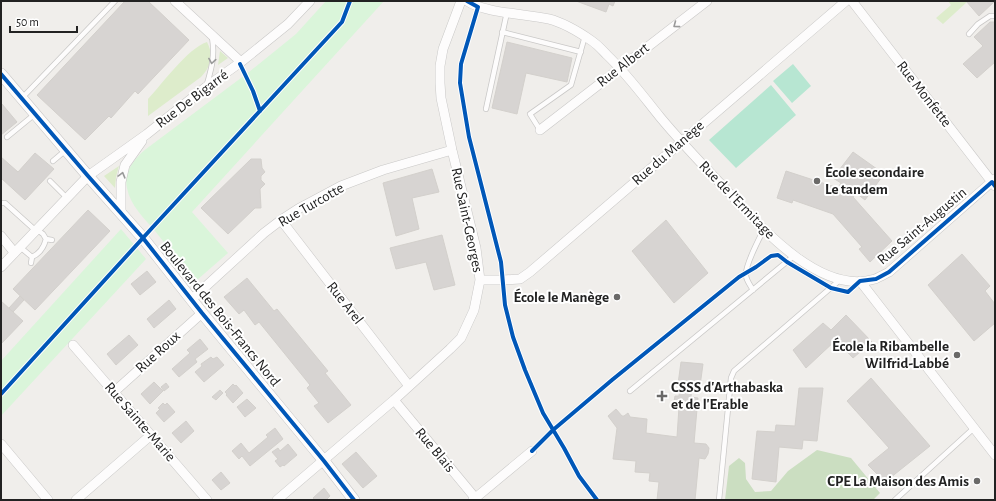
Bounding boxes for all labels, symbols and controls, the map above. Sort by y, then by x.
scale bar [10,8,77,34]
text: 50 m [16,16,39,28]
one-way arrow [673,20,680,27]
street label: Rue Albert [594,40,652,90]
one-way arrow [209,58,217,64]
street label: Rue Monfette [894,58,954,130]
street label: Rue De Bigarré [153,67,231,131]
street label: Rue du Manège [629,118,707,188]
street label: Rue de l'Ermitage [696,158,778,242]
place label: École secondaire Le tandem [825,163,924,197]
street label: Rue Saint-Georges [449,166,485,274]
one-way arrow [118,171,126,178]
marker: École secondaire Le tandem [812,176,822,186]
street label: Rue Turcotte [276,180,346,230]
street label: Rue Saint-Augustin [875,184,969,268]
street label: Boulevard des Bois-Francs Nord [157,239,283,389]
street label: Rue Arel [324,279,366,327]
place label: École le Manège [514,288,609,305]
marker: École le Manège [612,292,622,302]
street label: Rue Roux [133,328,184,376]
place label: École la Ribambelle Wilfrid-Labbé [832,337,949,371]
marker: École la Ribambelle Wilfrid-Labbé [952,350,962,360]
street label: Rue Sainte-Marie [102,379,178,465]
place label: CSSS d'Arthabaska et de l'Erable [671,380,783,412]
marker: CSSS d'Arthabaska et de l'Erable [656,390,668,402]
street label: Rue Blais [412,425,458,475]
place label: CPE La Maison des Amis [827,474,969,489]
marker: CPE La Maison des Amis [972,476,982,486]

